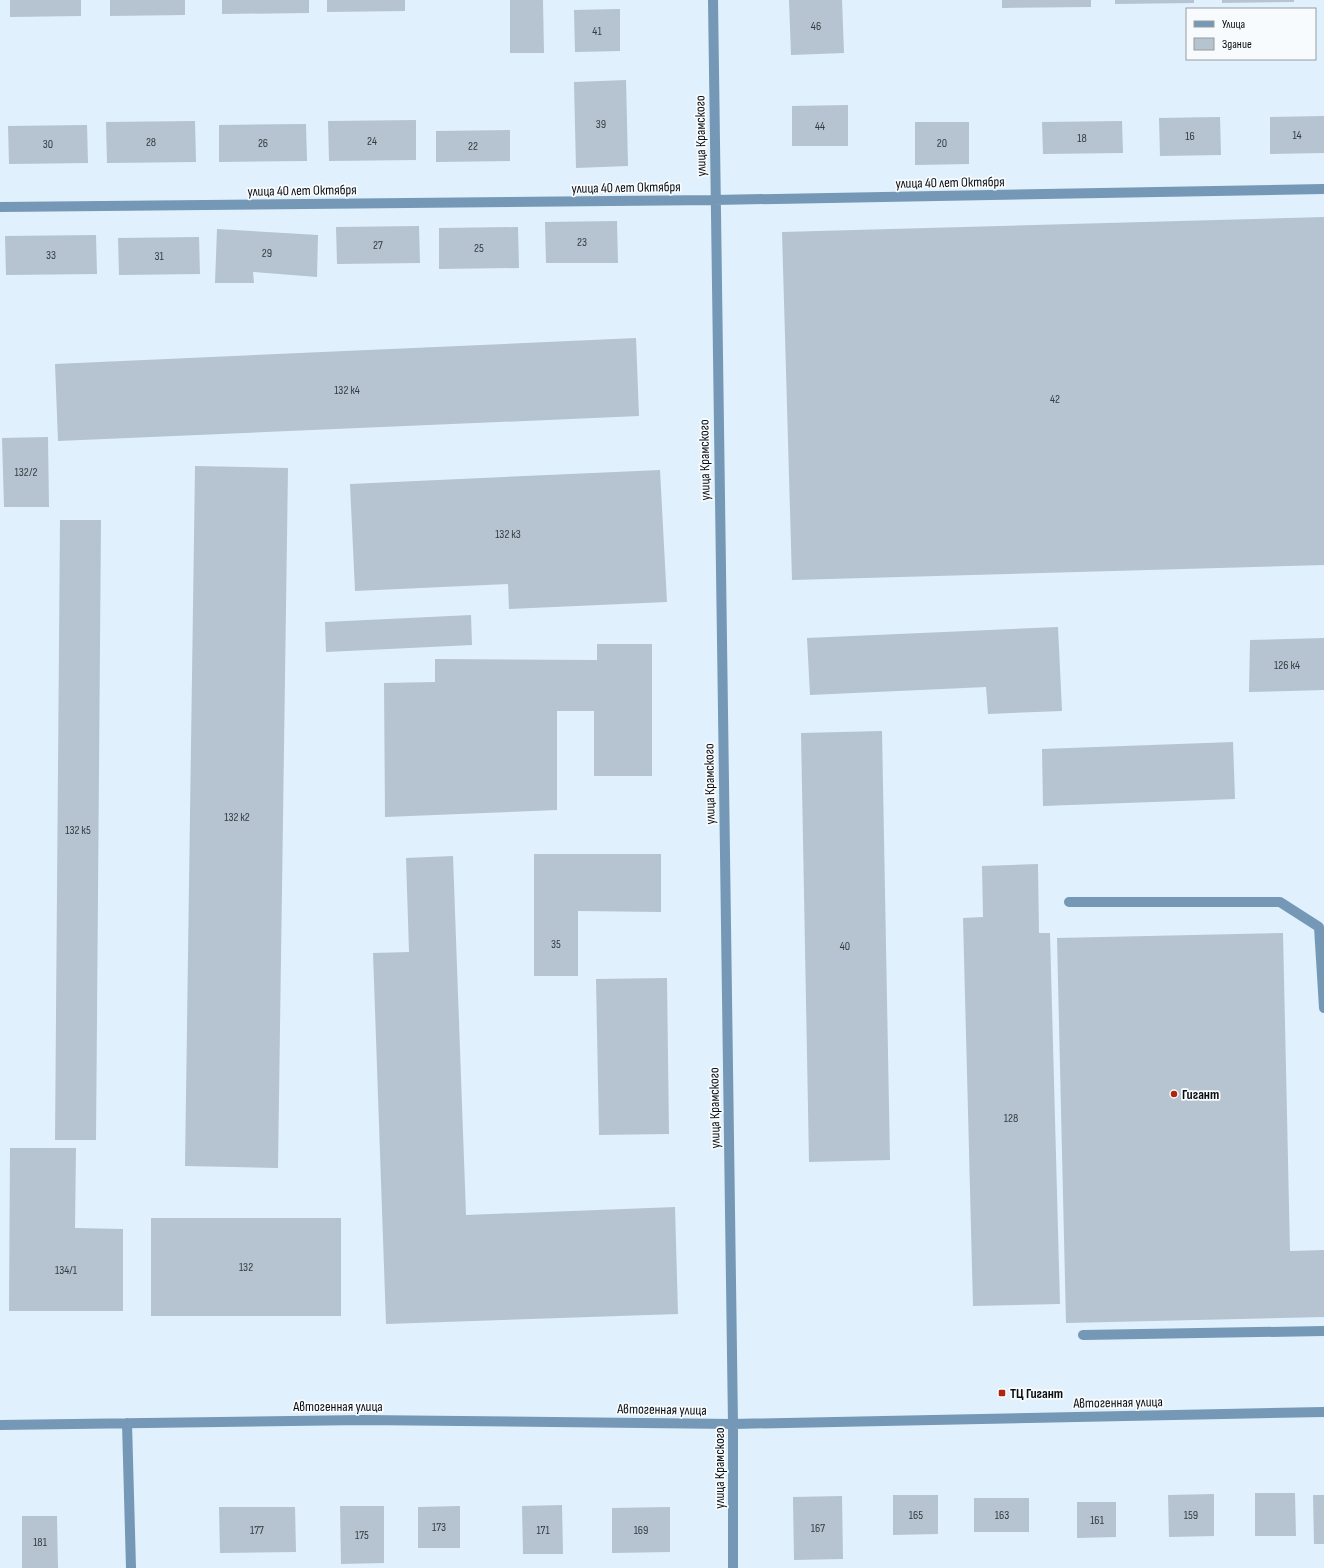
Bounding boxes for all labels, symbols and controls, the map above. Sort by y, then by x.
legend [1186,8,1316,60]
text: Улица [1222,17,1246,32]
house number: 46 [811,19,821,34]
house number: 41 [592,24,602,39]
text: Здание [1222,37,1252,52]
street label: улица Крамского [691,95,710,177]
house number: 39 [596,117,606,132]
house number: 44 [815,119,825,134]
house number: 14 [1292,128,1302,143]
house number: 16 [1185,129,1195,144]
house number: 18 [1077,131,1087,146]
house number: 24 [367,134,377,149]
house number: 28 [146,135,156,150]
house number: 26 [258,136,268,151]
house number: 20 [937,136,947,151]
house number: 30 [43,137,53,152]
house number: 22 [468,139,478,154]
street label: улица 40 лет Октября [895,173,1005,192]
street label: улица 40 лет Октября [571,178,681,197]
street label: улица 40 лет Октября [247,181,357,200]
house number: 23 [577,235,587,250]
house number: 27 [373,238,383,253]
house number: 25 [474,241,484,256]
house number: 29 [262,246,272,261]
house number: 33 [46,248,56,263]
house number: 31 [154,249,164,264]
house number: 132 к4 [334,383,360,398]
house number: 42 [1050,392,1060,407]
street label: улица Крамского [695,419,714,501]
house number: 132/2 [15,465,37,480]
house number: 132 к3 [495,527,521,542]
house number: 126 к4 [1274,658,1300,673]
street label: улица Крамского [700,743,719,825]
house number: 132 к2 [224,810,250,825]
house number: 132 к5 [65,823,91,838]
house number: 35 [551,937,561,952]
house number: 40 [840,939,850,954]
street label: улица Крамского [705,1067,724,1149]
place label: Гигант [1182,1086,1219,1103]
marker: Гигант [1169,1089,1179,1099]
house number: 128 [1004,1111,1018,1126]
house number: 132 [239,1260,253,1275]
house number: 134/1 [55,1263,78,1278]
place label: ТЦ Гигант [1010,1385,1063,1402]
marker: ТЦ Гигант [997,1388,1007,1398]
street label: Автогенная улица [1072,1393,1163,1412]
street label: Автогенная улица [292,1398,383,1415]
street label: Автогенная улица [616,1400,707,1419]
street label: улица Крамского [711,1427,728,1509]
house number: 165 [909,1508,923,1523]
house number: 163 [995,1508,1009,1523]
house number: 159 [1184,1508,1198,1523]
house number: 161 [1090,1513,1105,1528]
house number: 173 [432,1520,446,1535]
house number: 167 [811,1521,825,1536]
house number: 177 [250,1523,264,1538]
house number: 171 [536,1523,550,1538]
house number: 169 [634,1523,648,1538]
house number: 175 [355,1528,369,1543]
house number: 181 [33,1535,48,1550]

